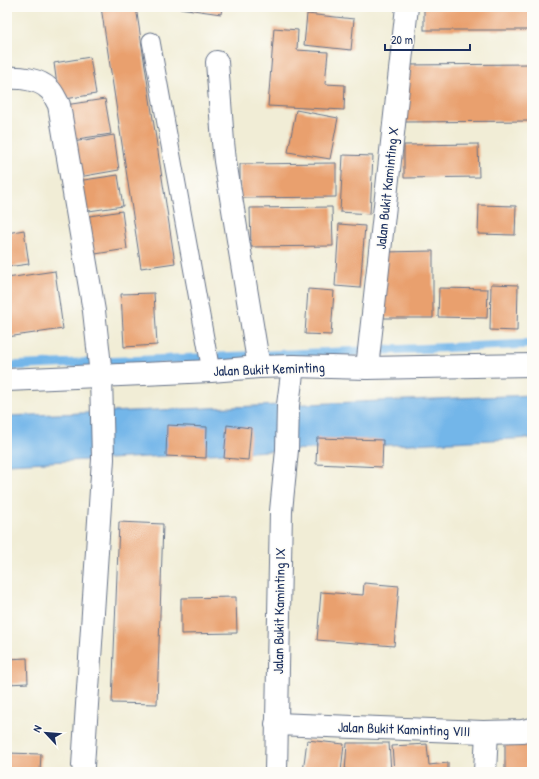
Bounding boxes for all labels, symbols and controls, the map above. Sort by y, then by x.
scale bar [385,26,470,52]
text: 20 m [391,31,413,48]
street label: Jalan Bukit Kaminting X [371,125,403,250]
street label: Jalan Bukit Keminting [213,357,325,381]
street label: Jalan Bukit Kaminting IX [268,547,290,674]
north arrow [26,713,66,753]
street label: Jalan Bukit Kaminting VIII [338,717,470,741]
text: N [29,723,45,734]

